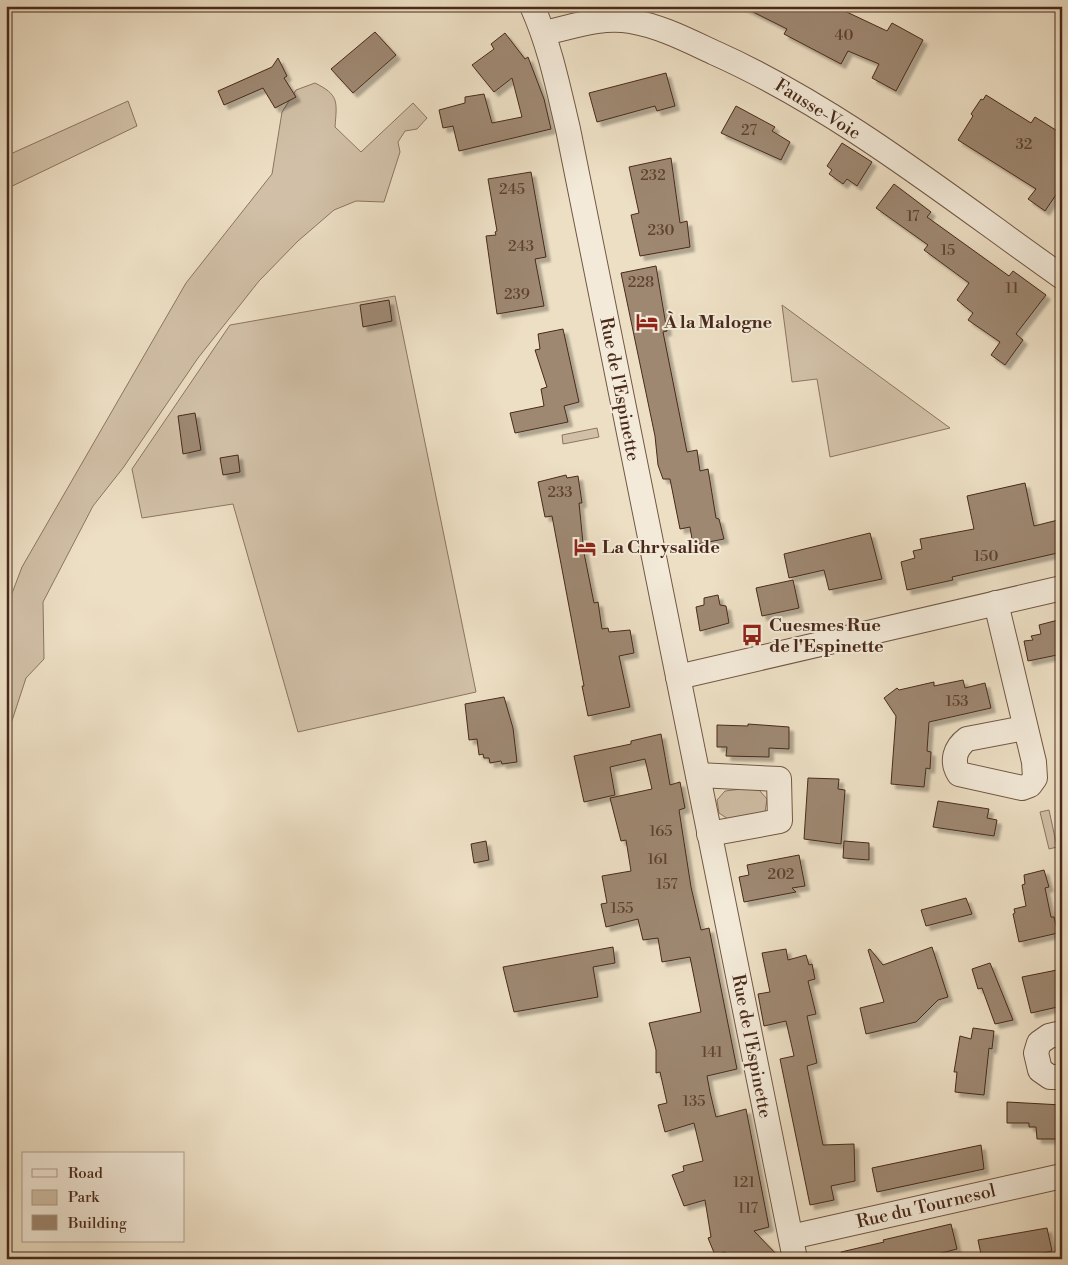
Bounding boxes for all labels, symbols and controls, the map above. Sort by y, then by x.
house number: 40 [835,26,853,45]
street label: Fausse-Voie [770,74,865,145]
house number: 27 [741,121,757,140]
house number: 32 [1016,135,1032,154]
house number: 232 [640,166,666,185]
house number: 245 [499,180,525,199]
house number: 17 [906,207,920,226]
house number: 230 [648,221,674,240]
house number: 243 [508,237,534,256]
house number: 15 [941,241,955,260]
house number: 228 [628,273,654,292]
house number: 11 [1005,279,1019,298]
house number: 239 [504,285,530,304]
hotel icon: À la Malogne [634,309,660,335]
place label: À la Malogne [663,311,772,334]
street label: Rue de l'Espinette [594,315,645,463]
house number: 233 [547,483,573,502]
hotel icon: La Chrysalide [572,534,598,560]
place label: La Chrysalide [602,536,720,559]
house number: 150 [974,547,998,566]
place label: Cuesmes Rue de l'Espinette [769,614,884,658]
bus stop icon: Cuesmes Rue de l'Espinette [739,622,765,648]
house number: 153 [945,692,969,711]
house number: 165 [649,822,673,841]
house number: 161 [647,850,669,869]
house number: 202 [768,865,794,884]
house number: 157 [656,875,678,894]
house number: 155 [611,899,634,918]
street label: Rue de l'Espinette [726,972,777,1120]
house number: 141 [701,1043,723,1062]
house number: 135 [682,1092,706,1111]
legend [22,1152,185,1242]
text: Road [68,1164,103,1183]
house number: 121 [733,1173,756,1192]
street label: Rue du Tournesol [854,1179,999,1234]
text: Park [68,1188,100,1207]
house number: 117 [738,1199,759,1218]
text: Building [67,1214,127,1233]

